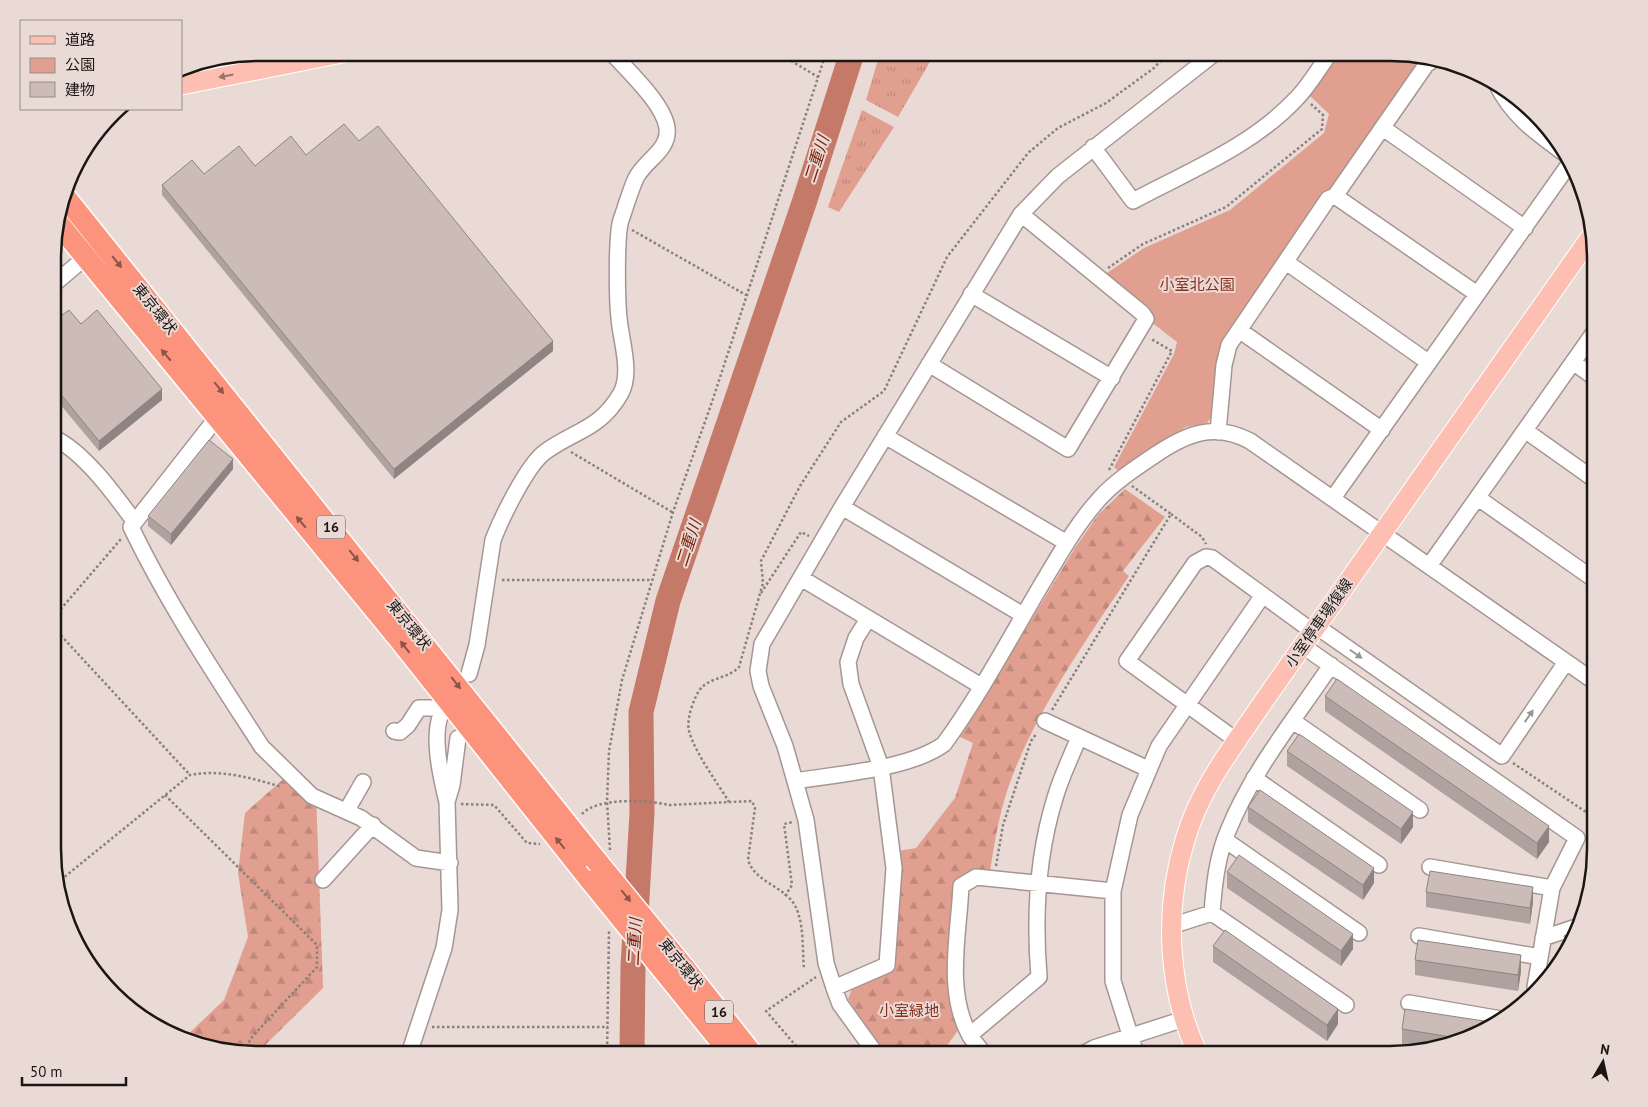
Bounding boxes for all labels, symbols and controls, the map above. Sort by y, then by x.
legend [20,20,182,110]
text: 道路 [65,30,95,49]
text: 公園 [65,55,95,74]
one-way arrow [218,72,234,80]
text: 建物 [65,80,95,99]
water label: 二重川 [799,131,834,185]
one-way arrow [112,255,123,268]
park label: 小室北公園 [1159,275,1235,294]
street label: 東京環状 [129,279,182,338]
one-way arrow [161,349,172,362]
one-way arrow [214,382,225,395]
water label: 二重川 [671,515,706,569]
one-way arrow [296,516,307,529]
road number: 16 [317,516,345,538]
one-way arrow [349,549,360,562]
street label: 小室停車場復線 [1281,574,1356,671]
street label: 東京環状 [383,595,436,654]
one-way arrow [400,641,411,654]
one-way arrow [1349,649,1363,659]
one-way arrow [450,676,461,689]
one-way arrow [1524,709,1534,723]
one-way arrow [555,837,566,850]
one-way arrow [620,890,631,903]
water label: 二重川 [623,916,645,966]
street label: 東京環状 [655,934,708,993]
road number: 16 [705,1000,733,1024]
park label: 小室緑地 [879,1001,939,1020]
north arrow [1578,1037,1628,1087]
text: N [1599,1040,1611,1059]
scale bar [22,1054,126,1086]
text: 50 m [30,1062,63,1081]

